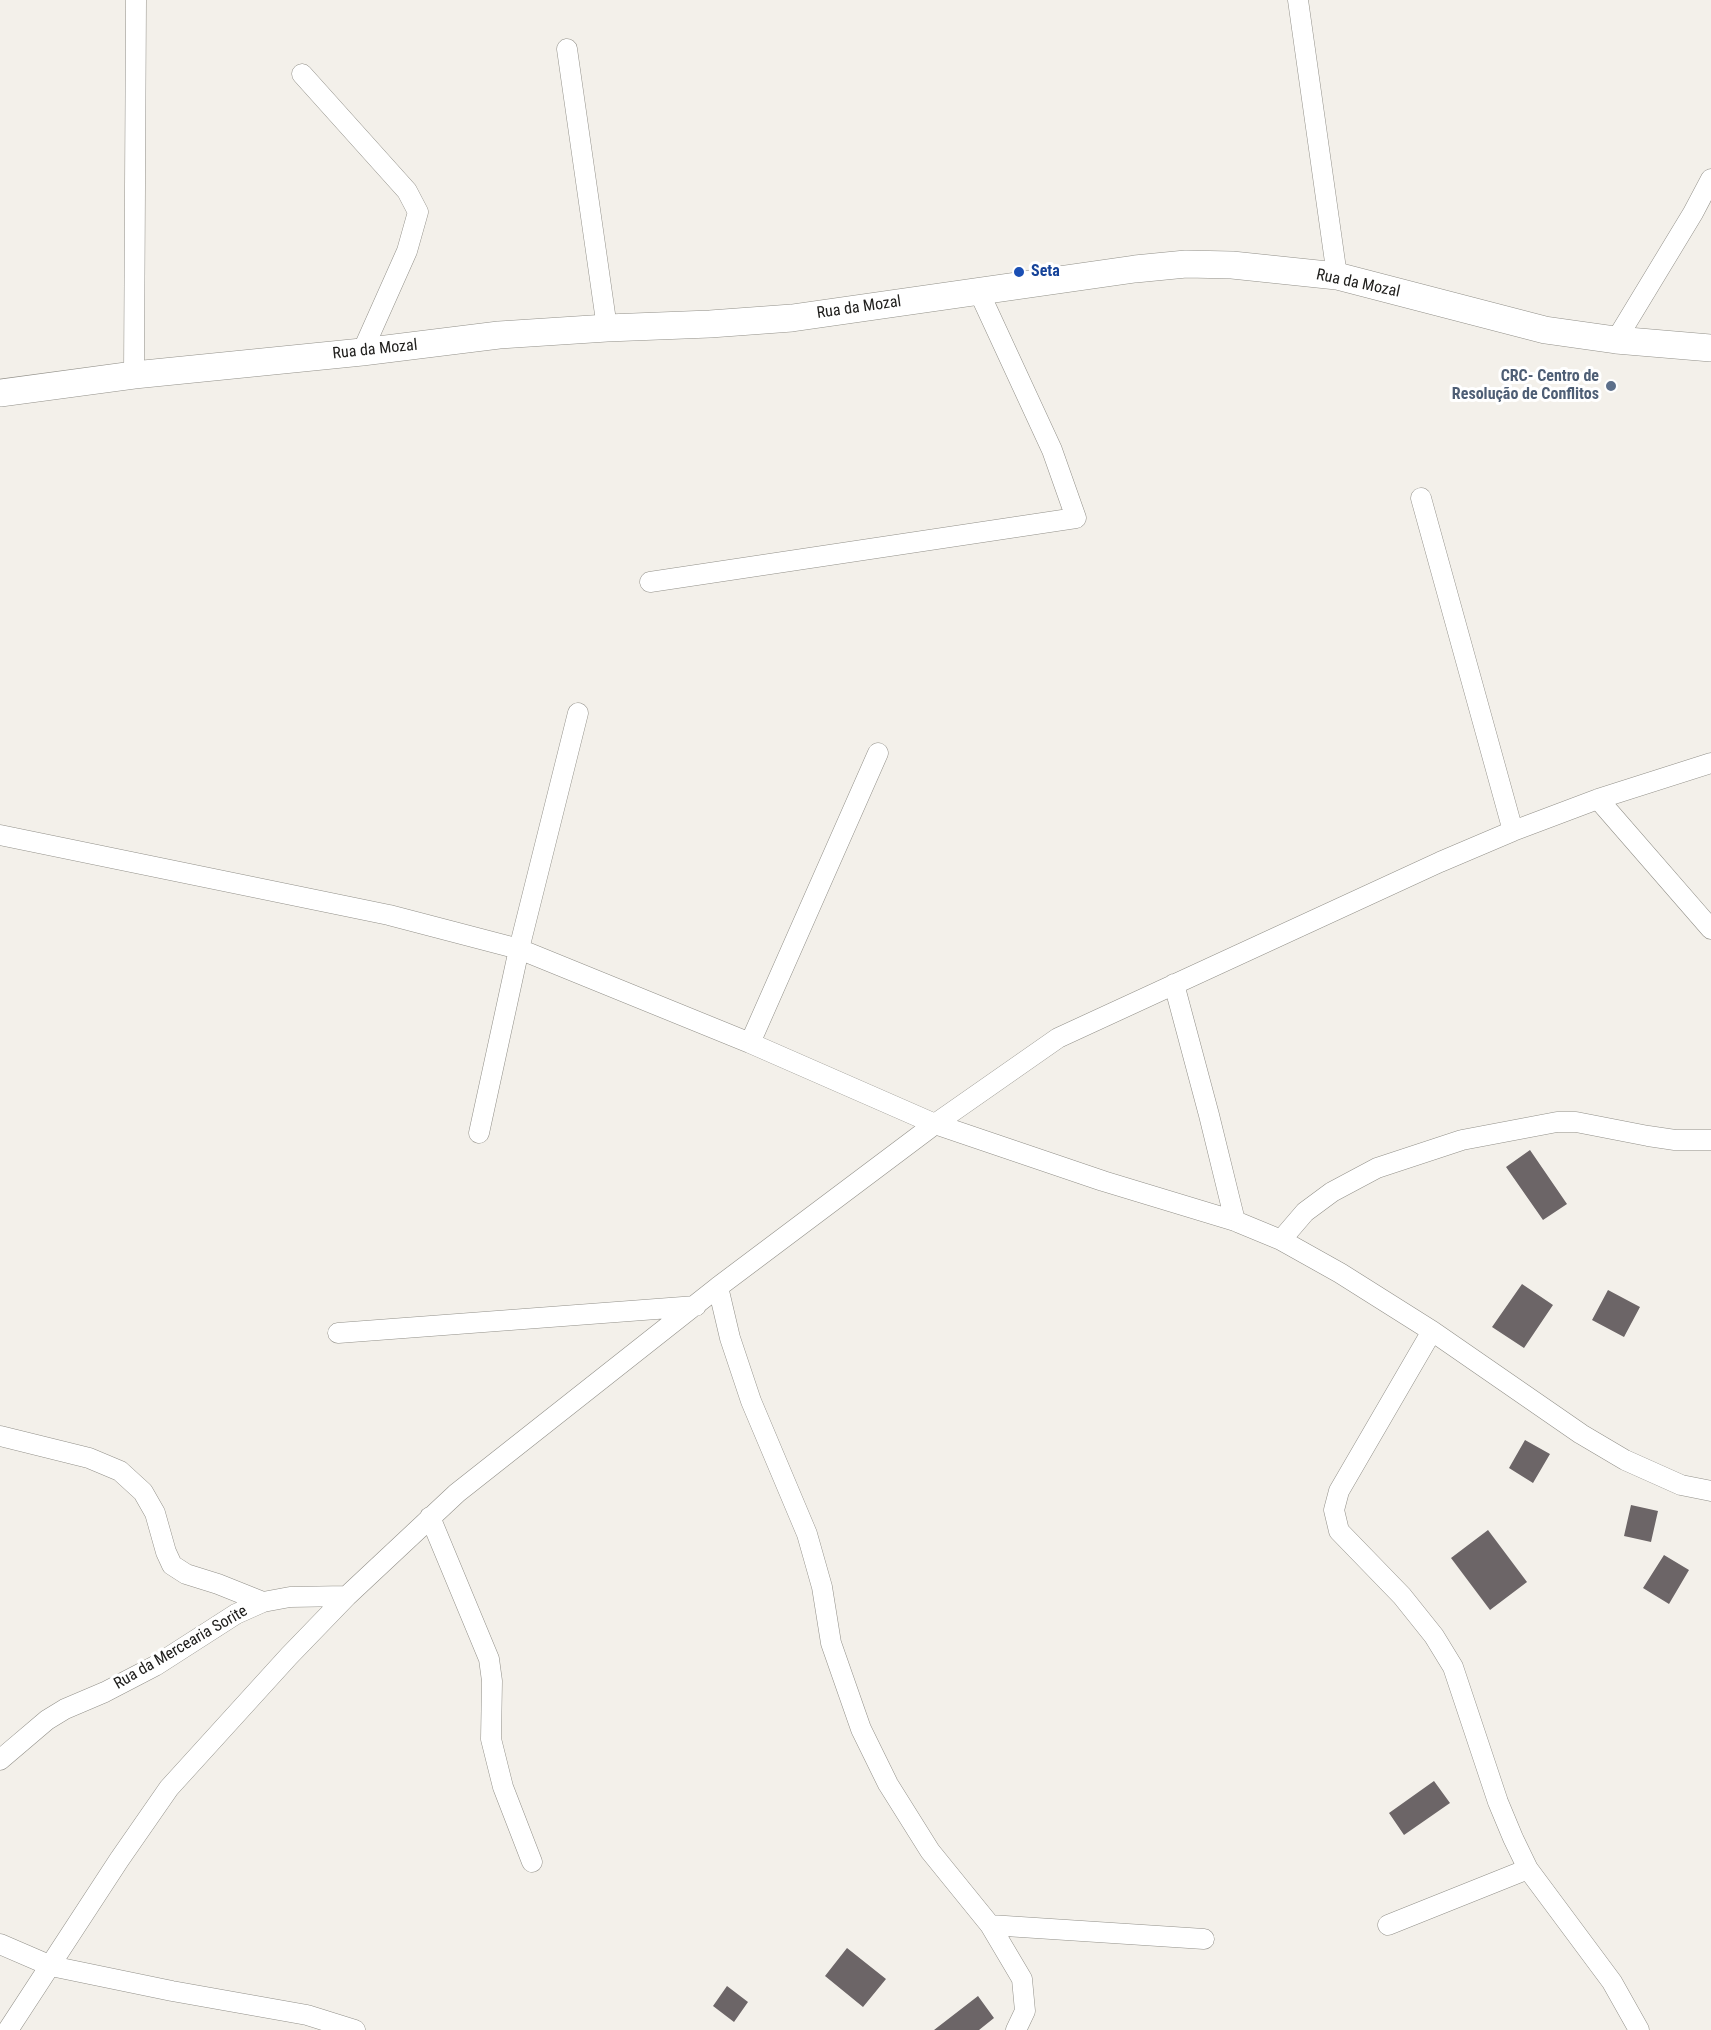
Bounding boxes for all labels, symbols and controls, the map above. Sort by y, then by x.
place label: Seta [1031,262,1060,282]
marker: Seta [1012,265,1026,279]
street label: Rua da Mozal [1314,266,1402,302]
street label: Rua da Mozal [815,293,903,323]
street label: Rua da Mozal [332,336,418,364]
place label: CRC- Centro de Resolução de Conflitos [1452,367,1599,405]
marker: CRC- Centro de Resolução de Conflitos [1604,379,1618,393]
street label: Rua da Mercearia Sorite [111,1602,251,1694]

